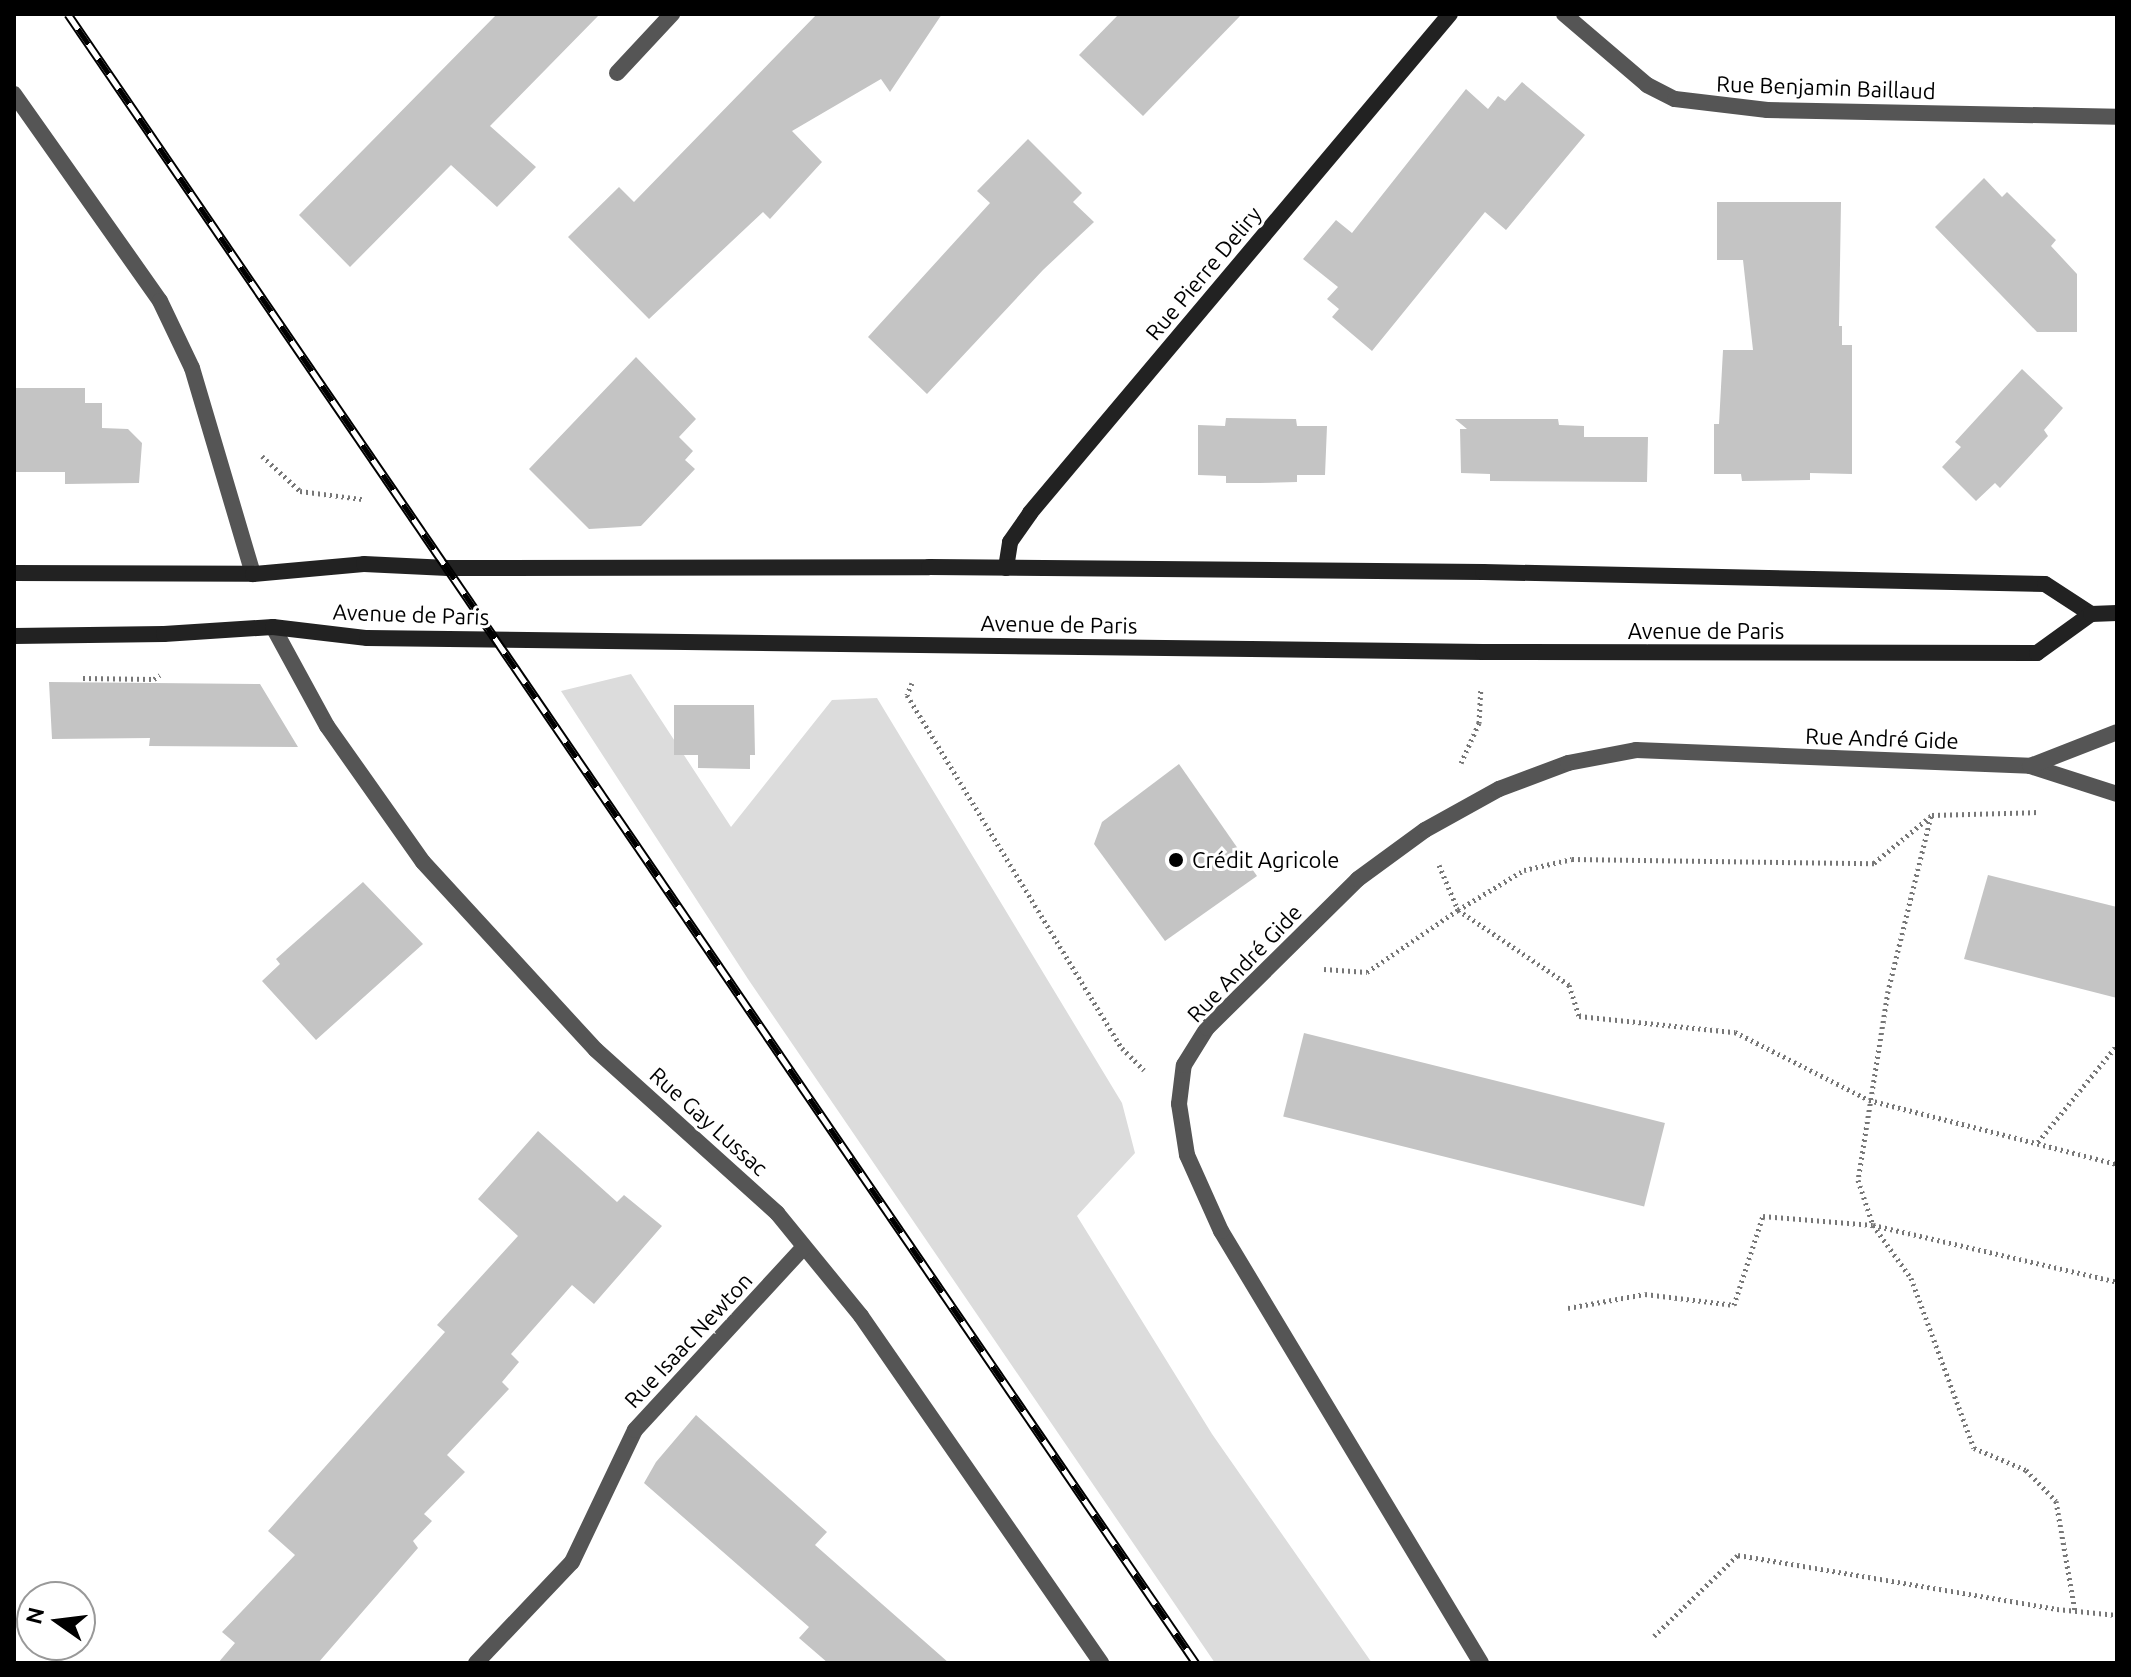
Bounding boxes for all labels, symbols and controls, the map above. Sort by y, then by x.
street label: Rue Benjamin Baillaud [1716,70,1936,104]
street label: Rue Pierre Deliry [1139,201,1267,345]
street label: Avenue de Paris [332,598,490,630]
street label: Avenue de Paris [980,609,1138,639]
street label: Avenue de Paris [1628,618,1784,644]
street label: Rue André Gide [1805,722,1959,754]
place label: Crédit Agricole [1192,847,1339,873]
marker: Crédit Agricole [1167,851,1185,869]
street label: Rue André Gide [1181,899,1307,1027]
street label: Rue Gay Lussac [645,1061,773,1181]
street label: Rue Isaac Newton [619,1267,757,1413]
north arrow [16,1581,96,1661]
text: N [20,1605,48,1627]

